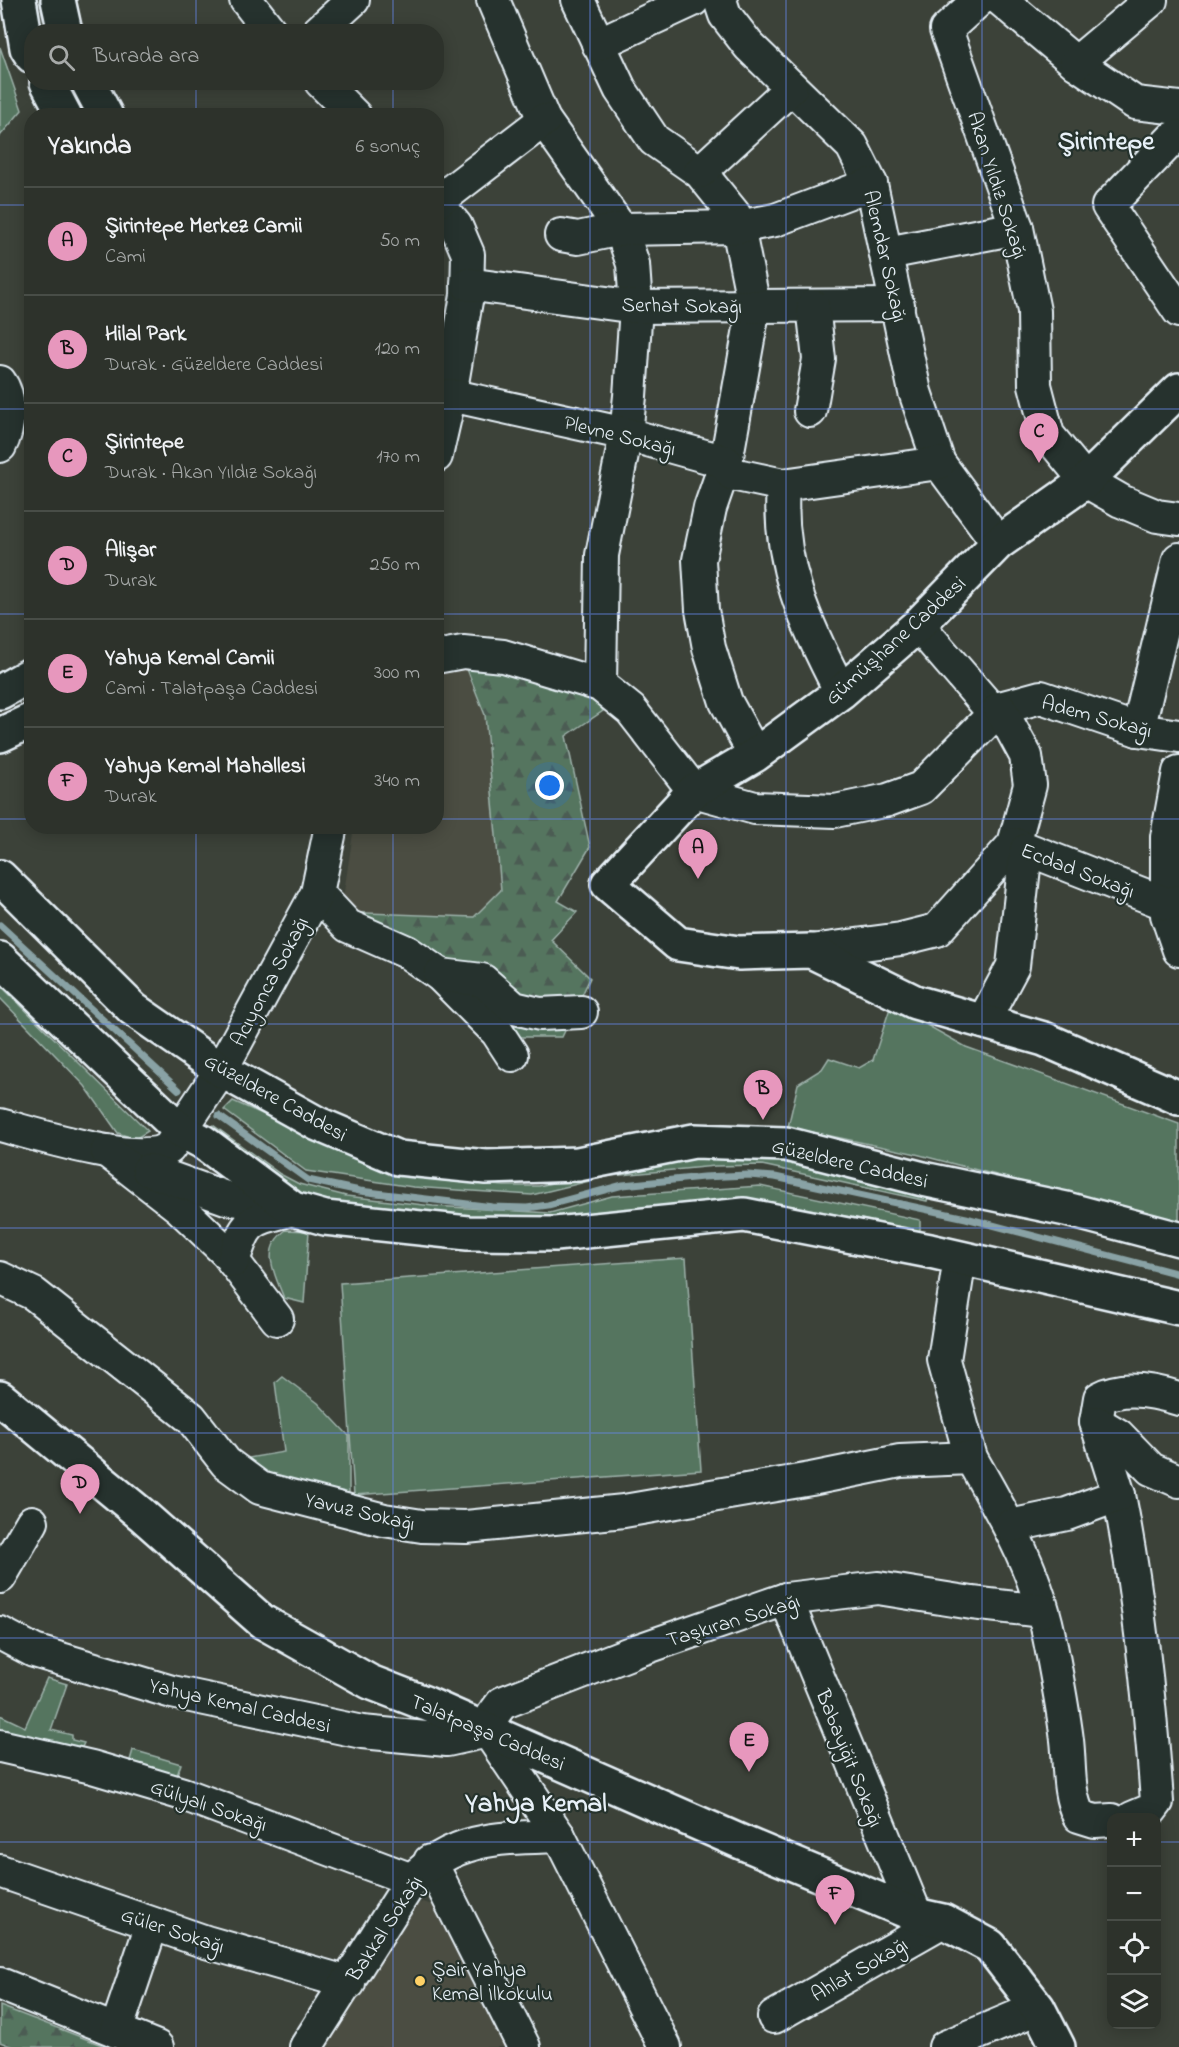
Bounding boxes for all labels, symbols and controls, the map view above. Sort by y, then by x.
search box [24,24,444,90]
icon: search [45,41,78,74]
text: Burada ara [93,41,199,73]
street label: Akan Yıldız Sokağı [956,108,1034,264]
district label: Şirintepe [1058,123,1155,162]
text: Yakında [48,128,132,166]
text: 6 sonuç [356,133,420,162]
street label: Alemdar Sokağı [852,187,914,326]
text: Şirintepe Merkez Camii [105,211,302,243]
text: A [61,227,74,256]
text: 50 m [379,227,420,256]
text: Cami [105,243,146,272]
street label: Serhat Sokağı [621,291,742,325]
text: Hilal Park [105,319,186,351]
text: B [61,335,74,364]
text: 120 m [375,335,420,364]
text: Durak · Güzeldere Caddesi [105,351,323,380]
street label: Plevne Sokağı [560,409,679,467]
pin: C [1020,414,1058,463]
text: Şirintepe [105,427,184,459]
text: C [62,443,73,472]
text: 170 m [376,443,420,472]
text: Durak · Akan Yıldız Sokağı [105,459,317,488]
text: Alişar [105,535,156,567]
text: D [60,551,75,580]
text: 250 m [369,551,420,580]
text: Durak [105,567,157,596]
street label: Gümüşhane Caddesi [819,570,974,713]
text: Yahya Kemal Camii [105,643,275,675]
text: E [61,659,74,688]
text: 300 m [374,659,420,688]
text: Cami · Talatpaşa Caddesi [105,675,318,704]
street label: Adem Sokağı [1037,689,1155,749]
text: Yahya Kemal Mahallesi [105,751,306,783]
text: F [61,767,74,796]
text: 340 m [374,767,420,796]
your location [535,771,564,800]
text: Durak [105,783,157,812]
pin: A [678,830,718,879]
street label: Ecdad Sokağı [1015,836,1139,909]
street label: Acıyonca Sokağı [224,912,319,1053]
street label: Güzeldere Caddesi [198,1047,352,1151]
pin: B [744,1070,783,1120]
street label: Güzeldere Caddesi [768,1132,931,1198]
pin: D [60,1464,100,1514]
street label: Yavuz Sokağı [301,1486,418,1542]
street label: Taşkıran Sokağı [663,1587,805,1658]
street label: Yahya Kemal Caddesi [145,1671,333,1744]
street label: Babayiğit Sokağı [805,1684,889,1833]
street label: Talatpaşa Caddesi [405,1688,569,1780]
pin: E [730,1722,768,1772]
street label: Gülyalı Sokağı [145,1773,271,1843]
district label: Yahya Kemal [464,1785,607,1824]
map controls [1107,1813,1161,2029]
button: + [1107,1813,1161,1867]
button: − [1107,1867,1161,1921]
street label: Bakkal Sokağı [339,1870,433,1990]
pin: F [816,1876,854,1925]
street label: Güler Sokağı [116,1901,228,1965]
button: locate [1107,1921,1161,1975]
street label: Ahlat Sokağı [806,1931,915,2012]
place label: Şair Yahya Kemal İlkokulu [432,1956,553,2010]
marker: Şair Yahya Kemal İlkokulu [413,1974,427,1988]
button: layers [1107,1975,1161,2029]

